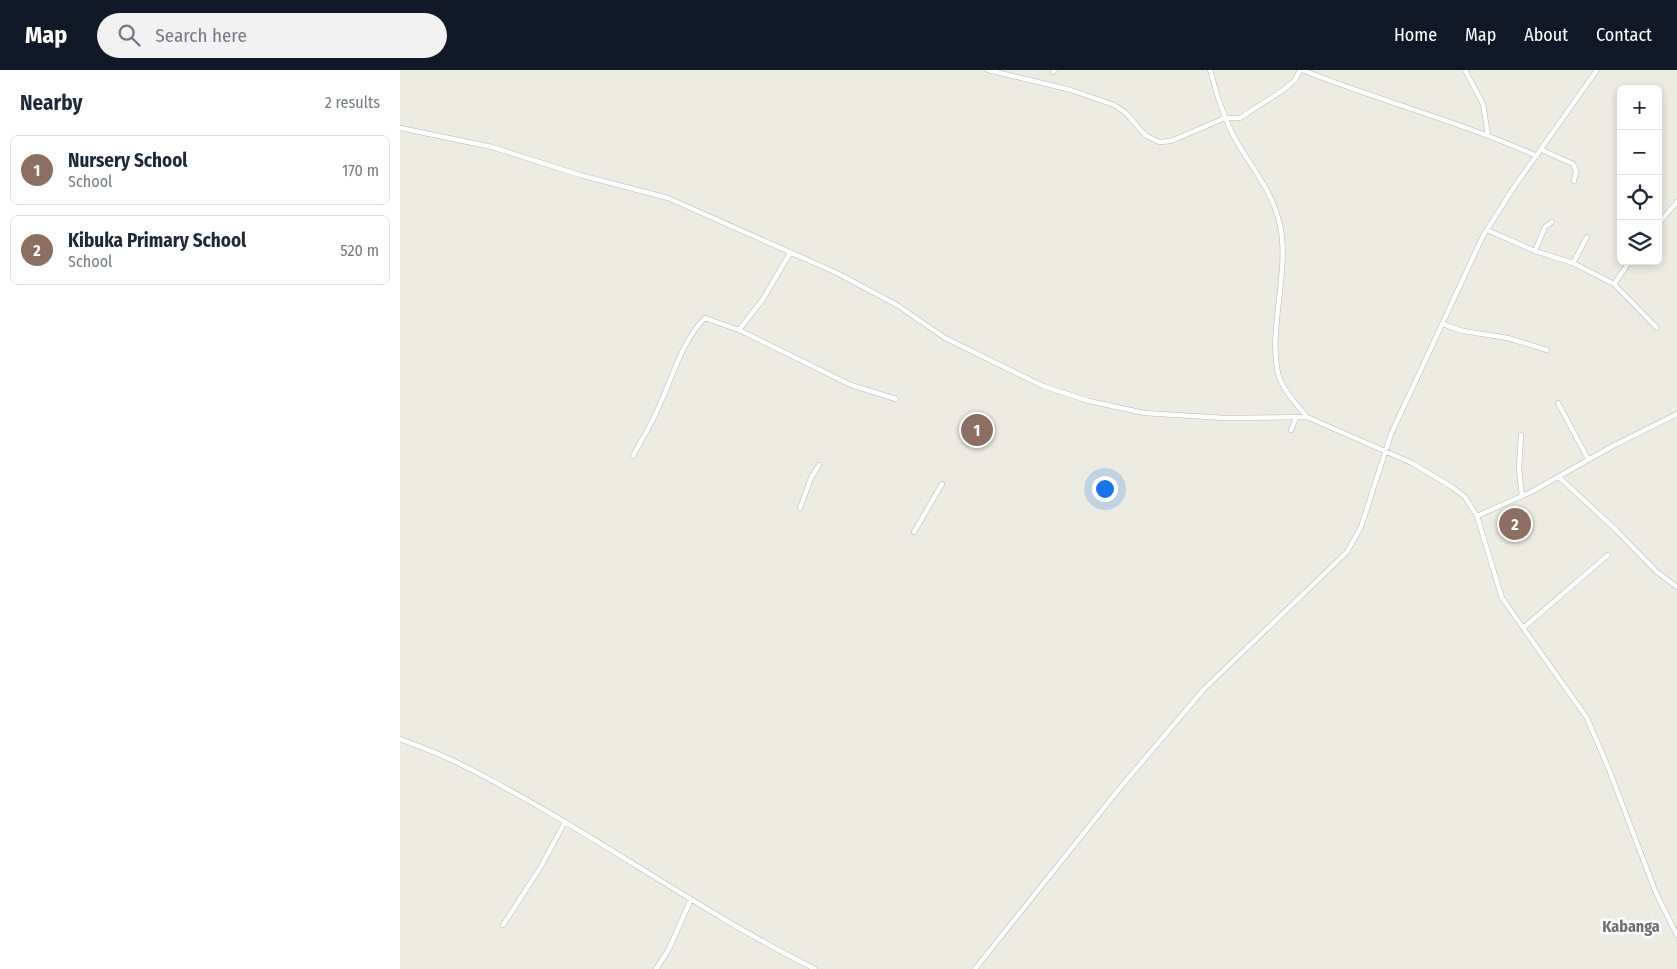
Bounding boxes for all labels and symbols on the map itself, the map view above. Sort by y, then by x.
pin: 1 [961,411,993,449]
your location [1092,476,1118,502]
pin: 2 [1499,505,1531,543]
district label: Kabanga [1602,917,1660,936]

